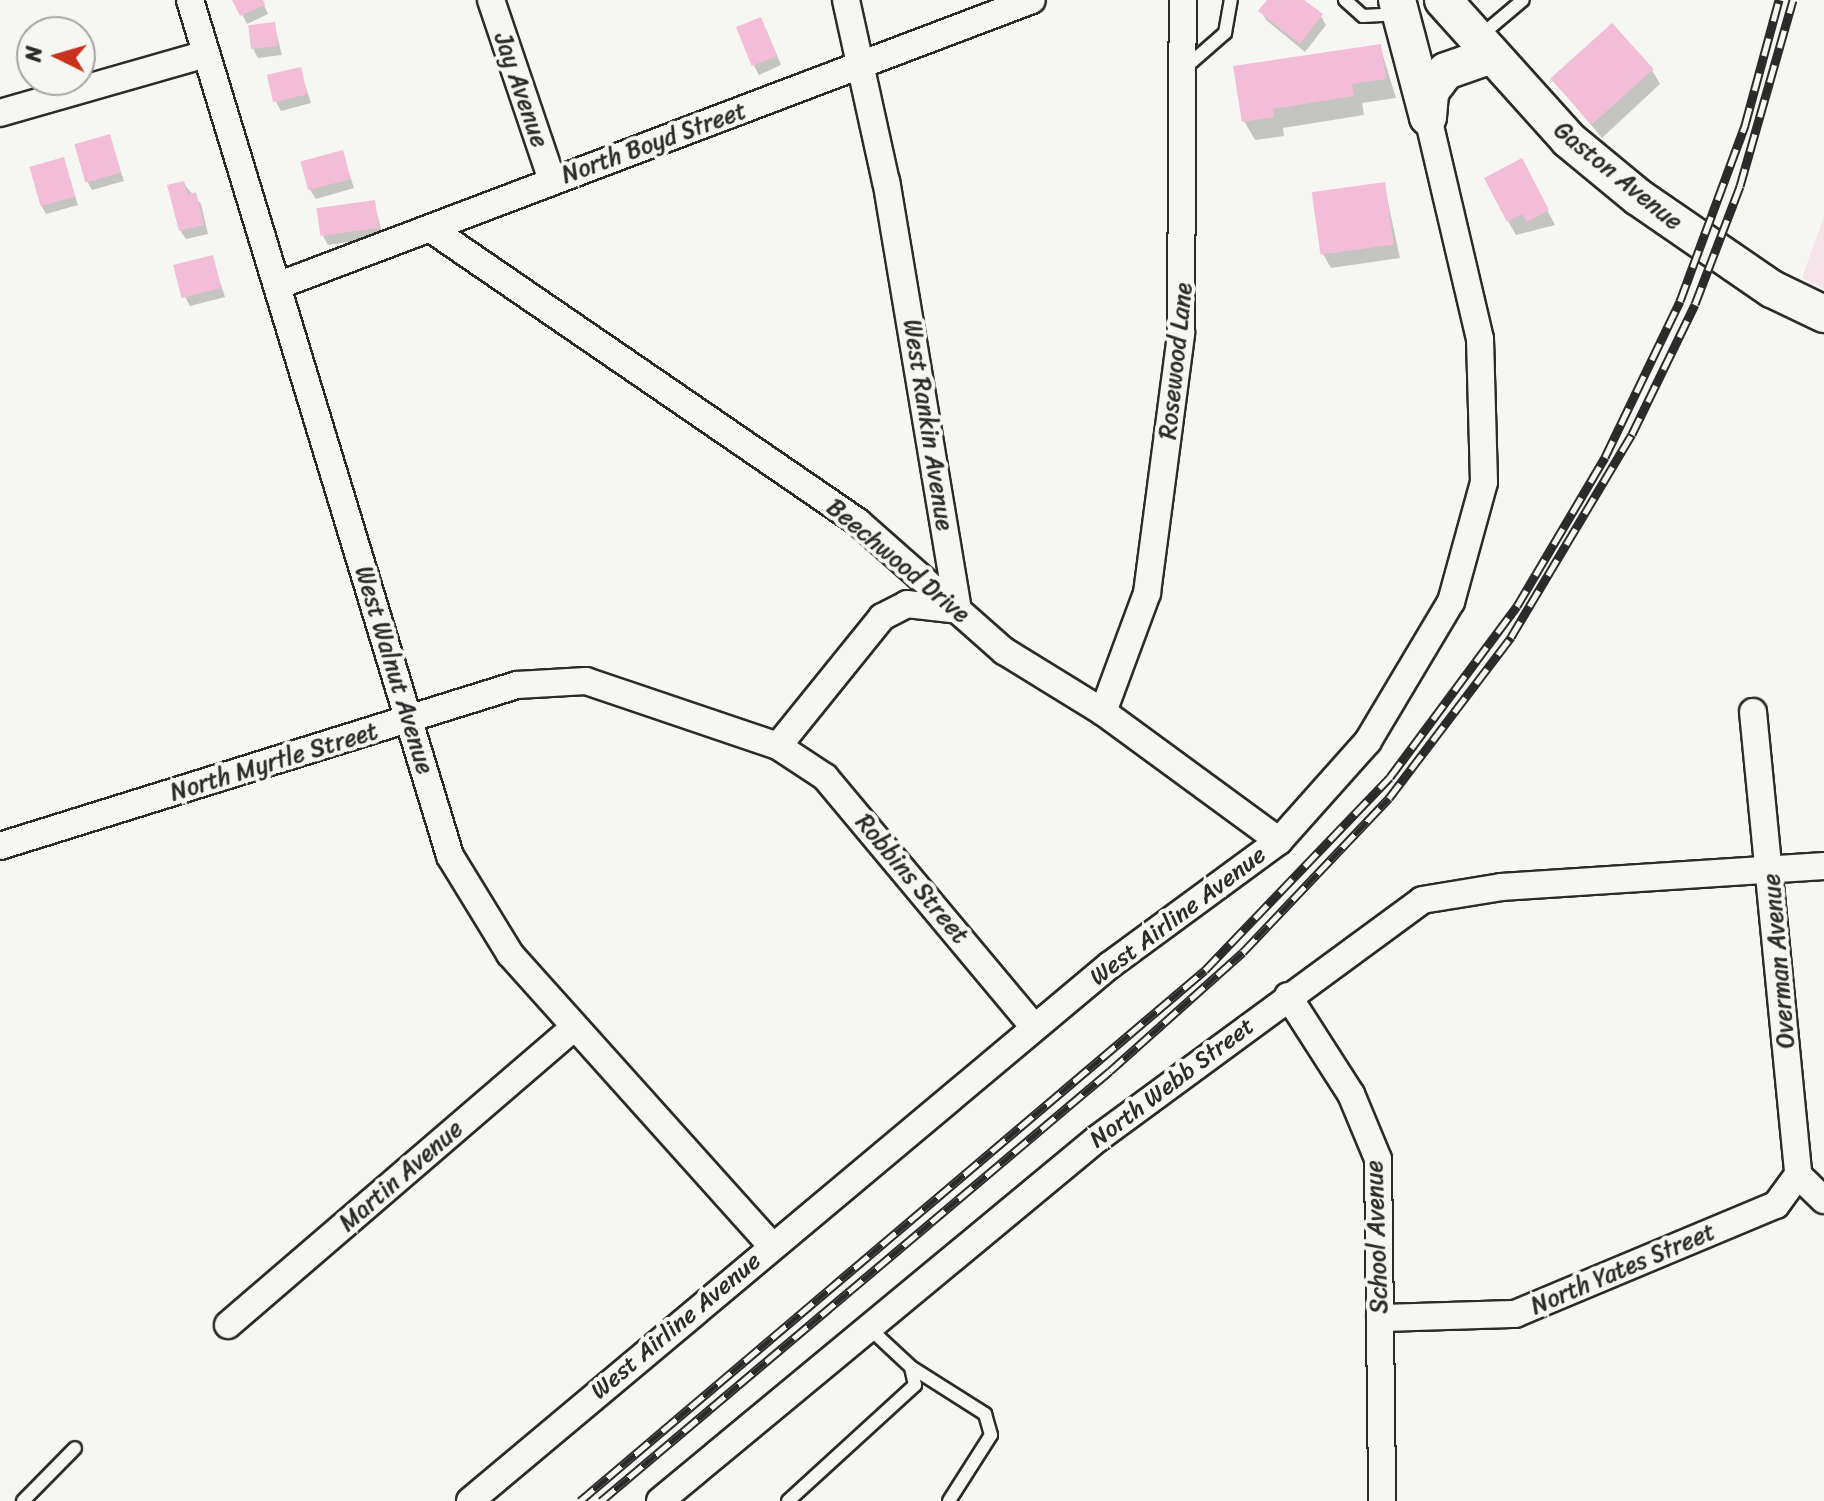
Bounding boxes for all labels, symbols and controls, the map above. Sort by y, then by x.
north arrow [16,16,96,96]
street label: Jay Avenue [488,29,554,151]
text: N [13,45,54,63]
street label: North Boyd Street [557,96,751,190]
street label: Gaston Avenue [1548,116,1688,236]
street label: Rosewood Lane [1153,281,1199,441]
street label: West Rankin Avenue [897,317,959,533]
street label: Beechwood Drive [820,493,976,629]
street label: West Walnut Avenue [349,563,439,777]
street label: North Myrtle Street [167,717,381,807]
street label: Robbins Street [850,809,974,949]
street label: West Airline Avenue [1085,841,1271,991]
street label: Overman Avenue [1757,873,1801,1049]
street label: North Webb Street [1083,1011,1261,1155]
street label: Martin Avenue [333,1114,469,1238]
street label: School Avenue [1360,1160,1394,1314]
street label: North Yates Street [1525,1217,1721,1321]
street label: West Airline Avenue [586,1247,766,1405]

